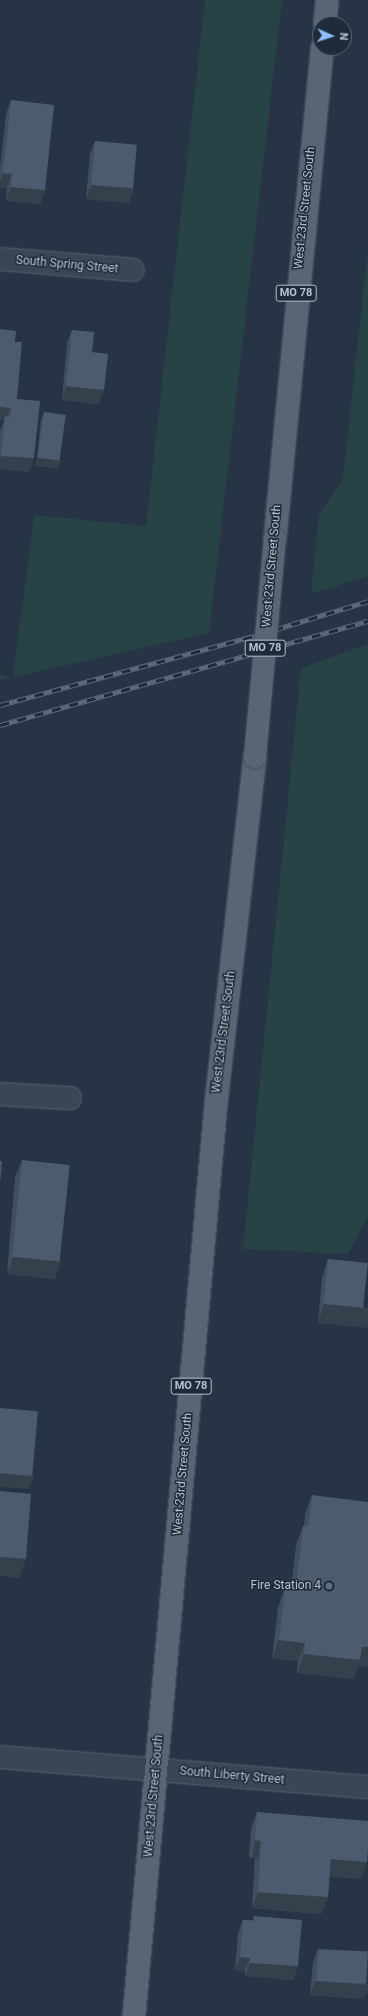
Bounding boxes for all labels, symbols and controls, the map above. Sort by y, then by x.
north arrow [312,16,352,56]
text: N [337,32,350,41]
street label: West 23rd Street South [291,146,319,270]
street label: South Spring Street [15,253,119,277]
road number: MO 78 [275,284,317,302]
street label: West 23rd Street South [259,504,285,628]
road number: MO 78 [244,639,286,657]
street label: West 23rd Street South [209,970,239,1094]
road number: MO 78 [170,1377,212,1395]
street label: West 23rd Street South [170,1412,196,1536]
place label: Fire Station 4 [251,1579,321,1593]
marker: Fire Station 4 [324,1581,334,1591]
street label: West 23rd Street South [141,1734,167,1858]
street label: South Liberty Street [179,1764,285,1788]

